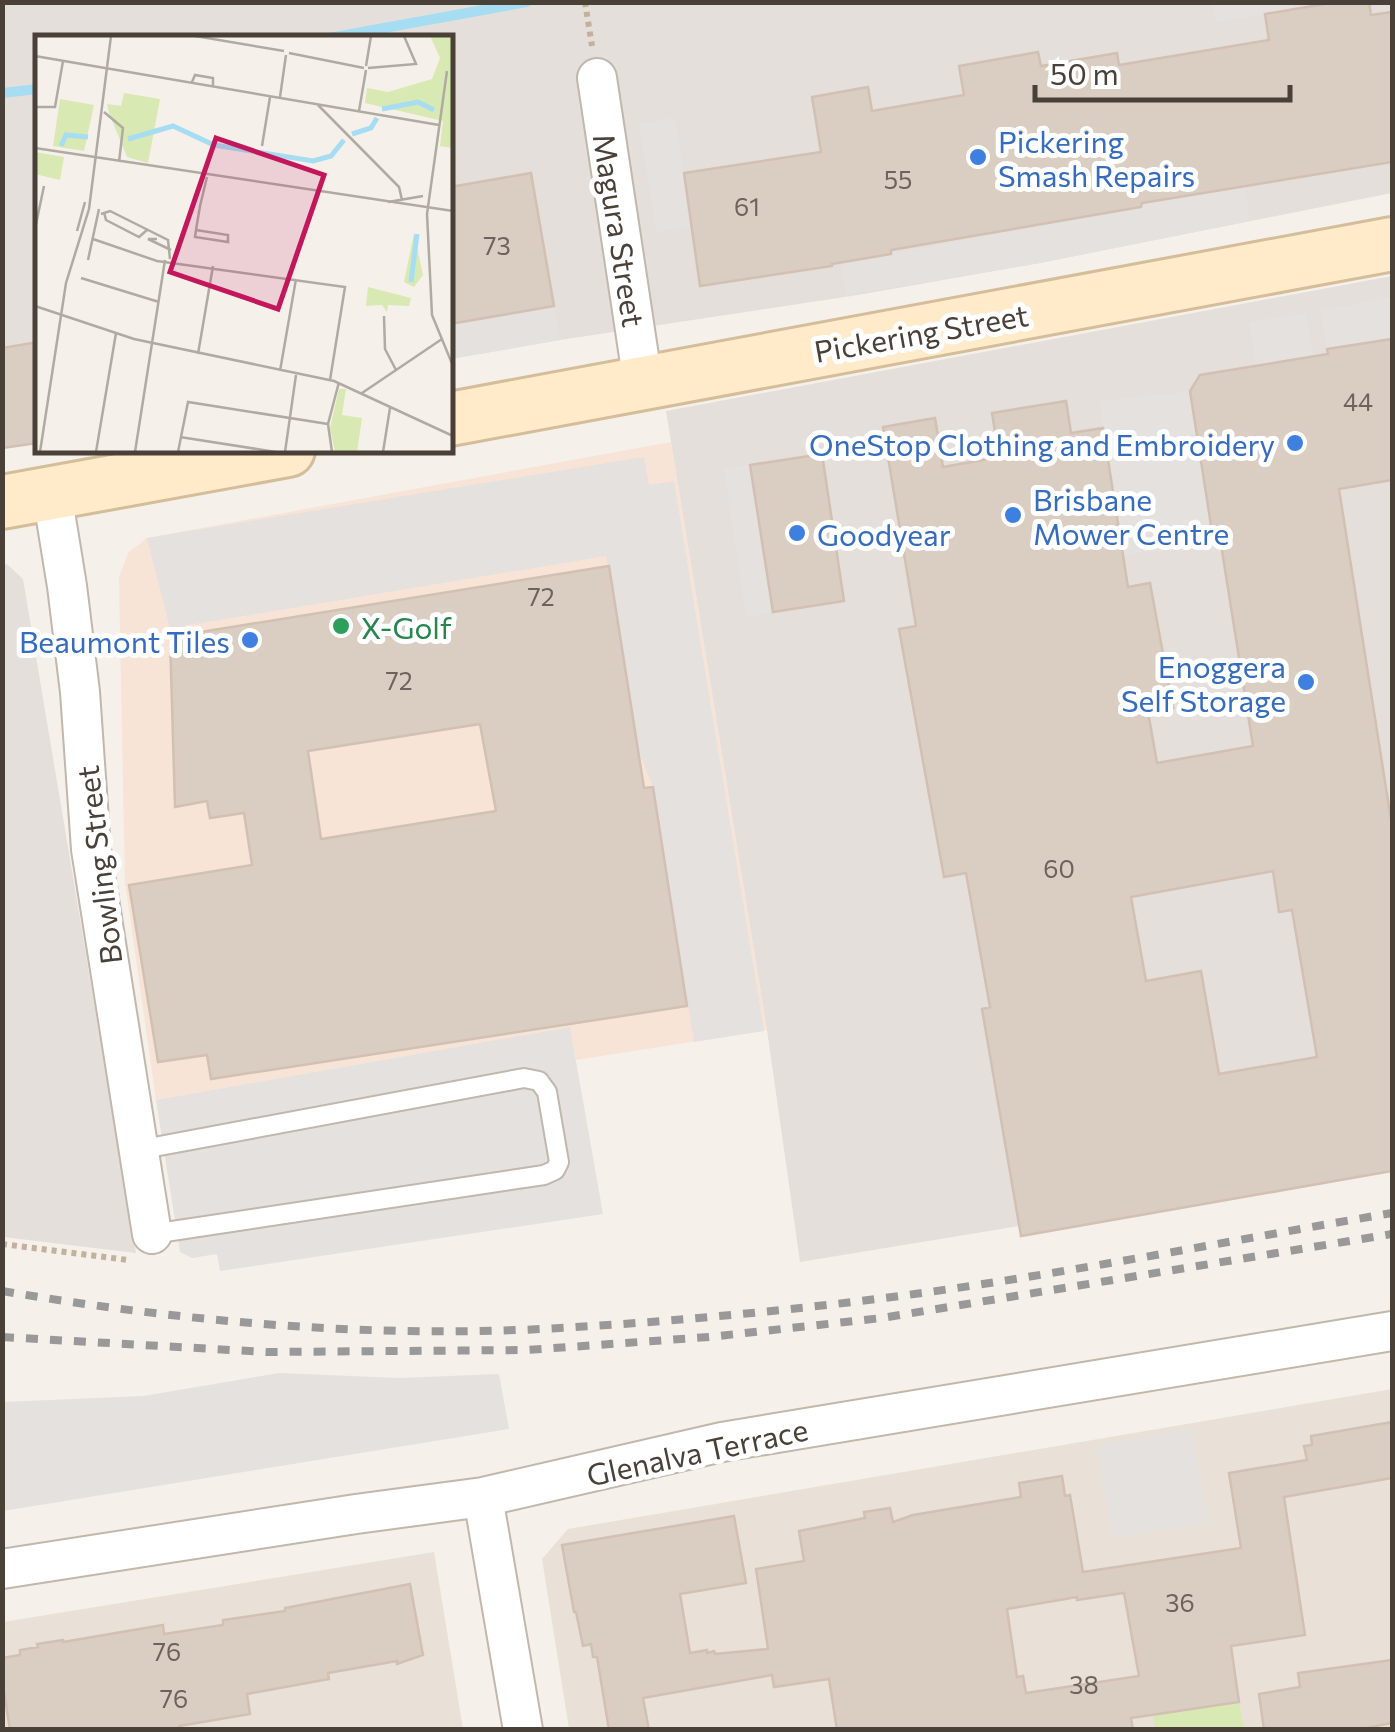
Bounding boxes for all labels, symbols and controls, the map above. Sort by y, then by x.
inset map [35,35,452,452]
scale bar [1035,40,1290,102]
text: 50 m [1050,54,1119,91]
place label: Pickering Smash Repairs [998,122,1195,193]
street label: Magura Street [586,131,654,329]
marker: Pickering Smash Repairs [967,146,989,168]
house number: 55 [884,164,912,194]
house number: 61 [734,191,760,221]
house number: 73 [483,230,511,260]
street label: Pickering Street [811,295,1031,369]
house number: 44 [1343,386,1373,416]
place label: OneStop Clothing and Embroidery [809,425,1275,462]
marker: OneStop Clothing and Embroidery [1284,432,1306,454]
place label: Brisbane Mower Centre [1033,480,1229,551]
marker: Brisbane Mower Centre [1002,504,1024,526]
place label: Goodyear [817,515,951,552]
marker: Goodyear [786,522,808,544]
house number: 72 [527,581,555,611]
place label: X-Golf [361,608,452,645]
marker: X-Golf [330,615,352,637]
place label: Beaumont Tiles [19,622,230,659]
marker: Beaumont Tiles [239,629,261,651]
place label: Enoggera Self Storage [1121,647,1286,718]
house number: 72 [385,665,413,695]
marker: Enoggera Self Storage [1295,671,1317,693]
street label: Bowling Street [67,763,129,967]
house number: 60 [1043,853,1075,883]
street label: Glenalva Terrace [583,1409,811,1493]
house number: 36 [1165,1587,1195,1617]
house number: 76 [153,1636,181,1666]
house number: 38 [1069,1669,1099,1699]
house number: 76 [160,1683,188,1713]

